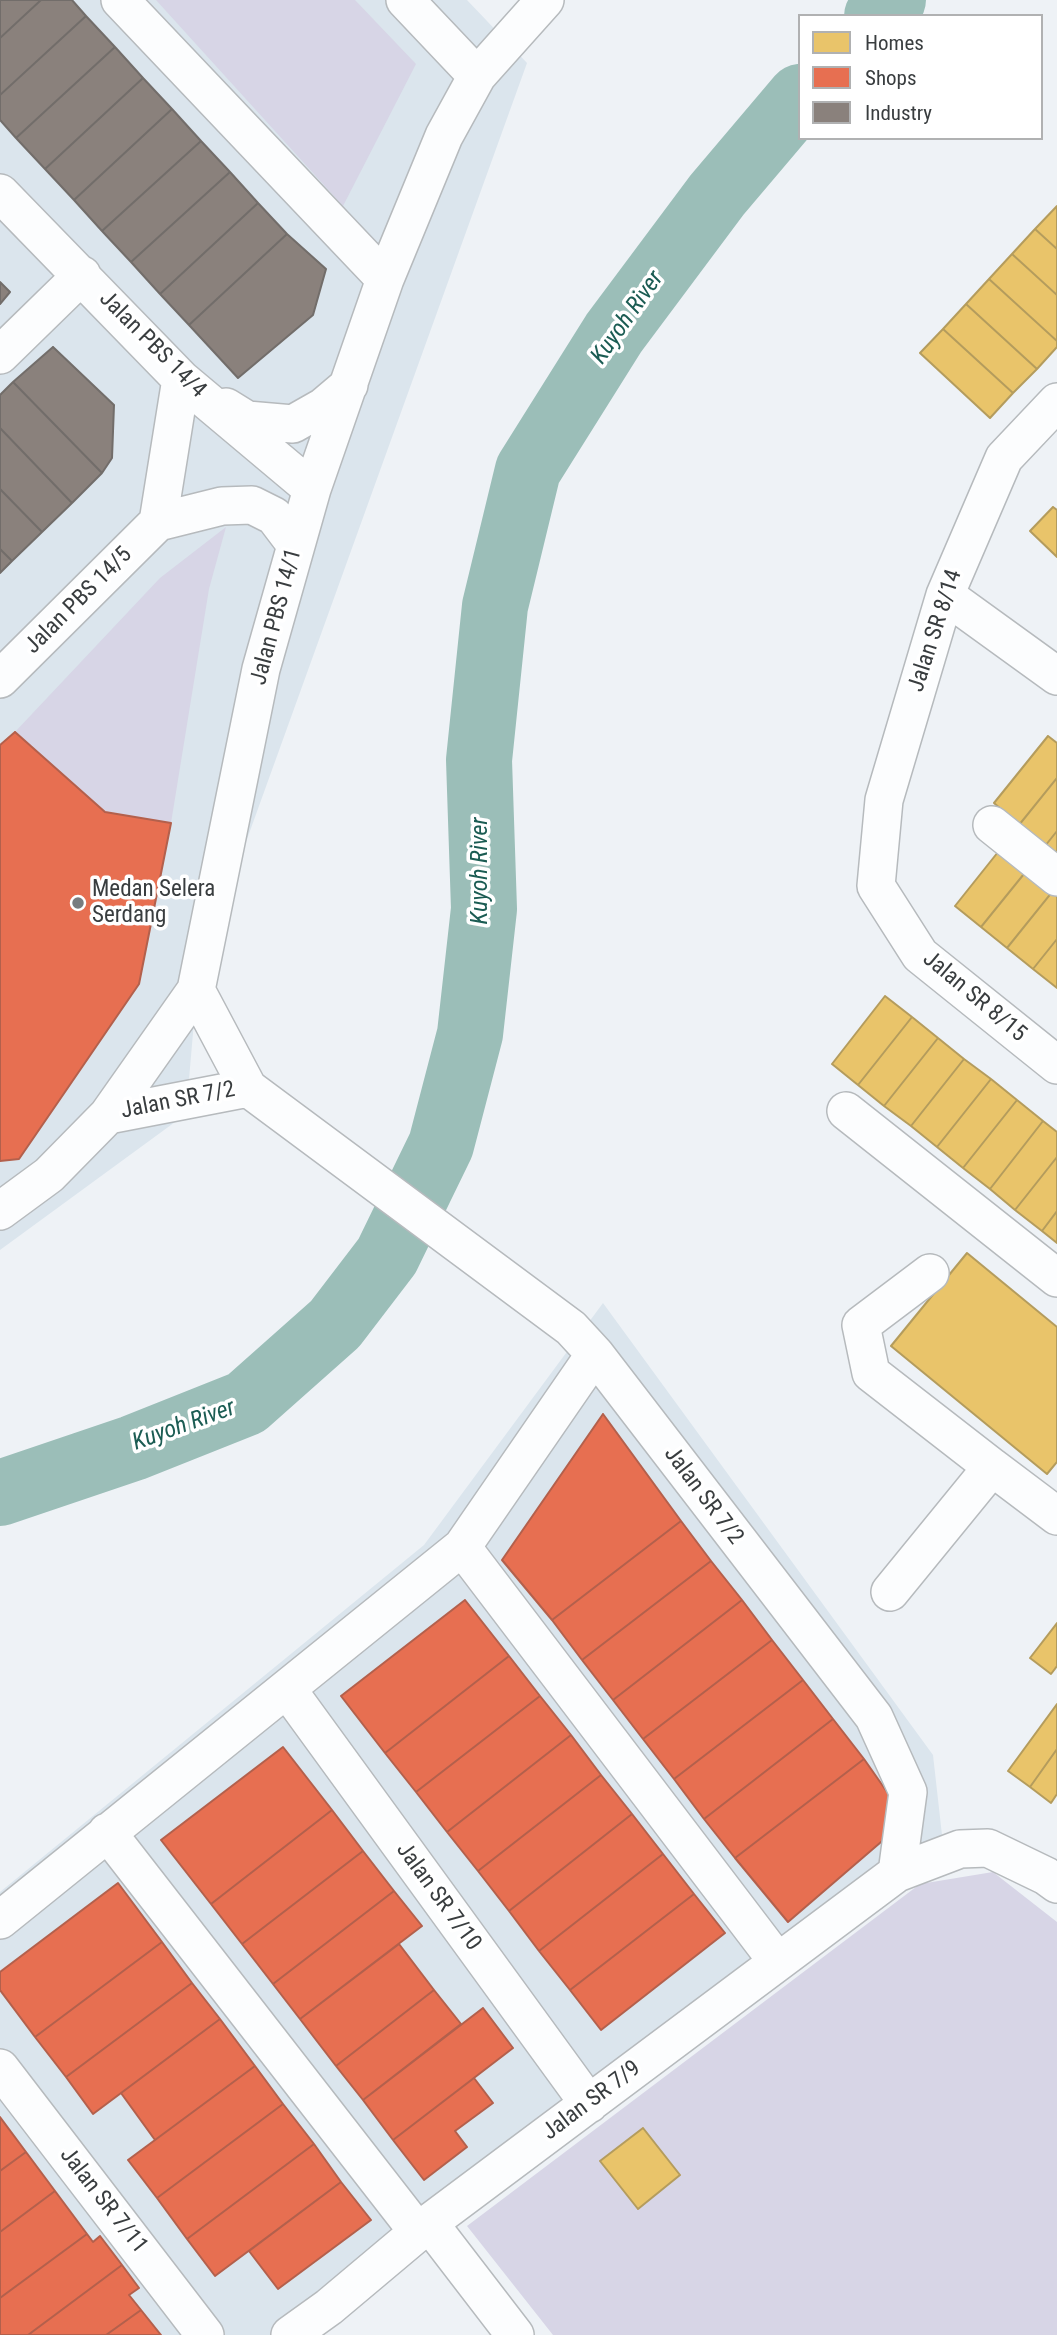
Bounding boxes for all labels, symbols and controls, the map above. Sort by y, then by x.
legend [798,14,1043,140]
text: Homes [865,31,924,55]
text: Shops [865,66,917,90]
text: Industry [865,101,932,125]
water label: Kuyoh River [585,266,671,370]
street label: Jalan PBS 14/4 [93,286,211,404]
street label: Jalan PBS 14/5 [20,542,138,660]
street label: Jalan PBS 14/1 [246,546,308,688]
street label: Jalan SR 8/14 [903,566,969,696]
water label: Kuyoh River [467,817,495,925]
place label: Medan Selera Serdang [92,876,215,930]
marker: Medan Selera Serdang [70,895,86,911]
street label: Jalan SR 8/15 [917,946,1031,1048]
street label: Jalan SR 7/2 [119,1076,237,1126]
water label: Kuyoh River [129,1394,239,1458]
street label: Jalan SR 7/2 [657,1442,749,1550]
street label: Jalan SR 7/10 [390,1838,486,1956]
street label: Jalan SR 7/9 [538,2055,646,2147]
street label: Jalan SR 7/11 [53,2143,153,2259]

